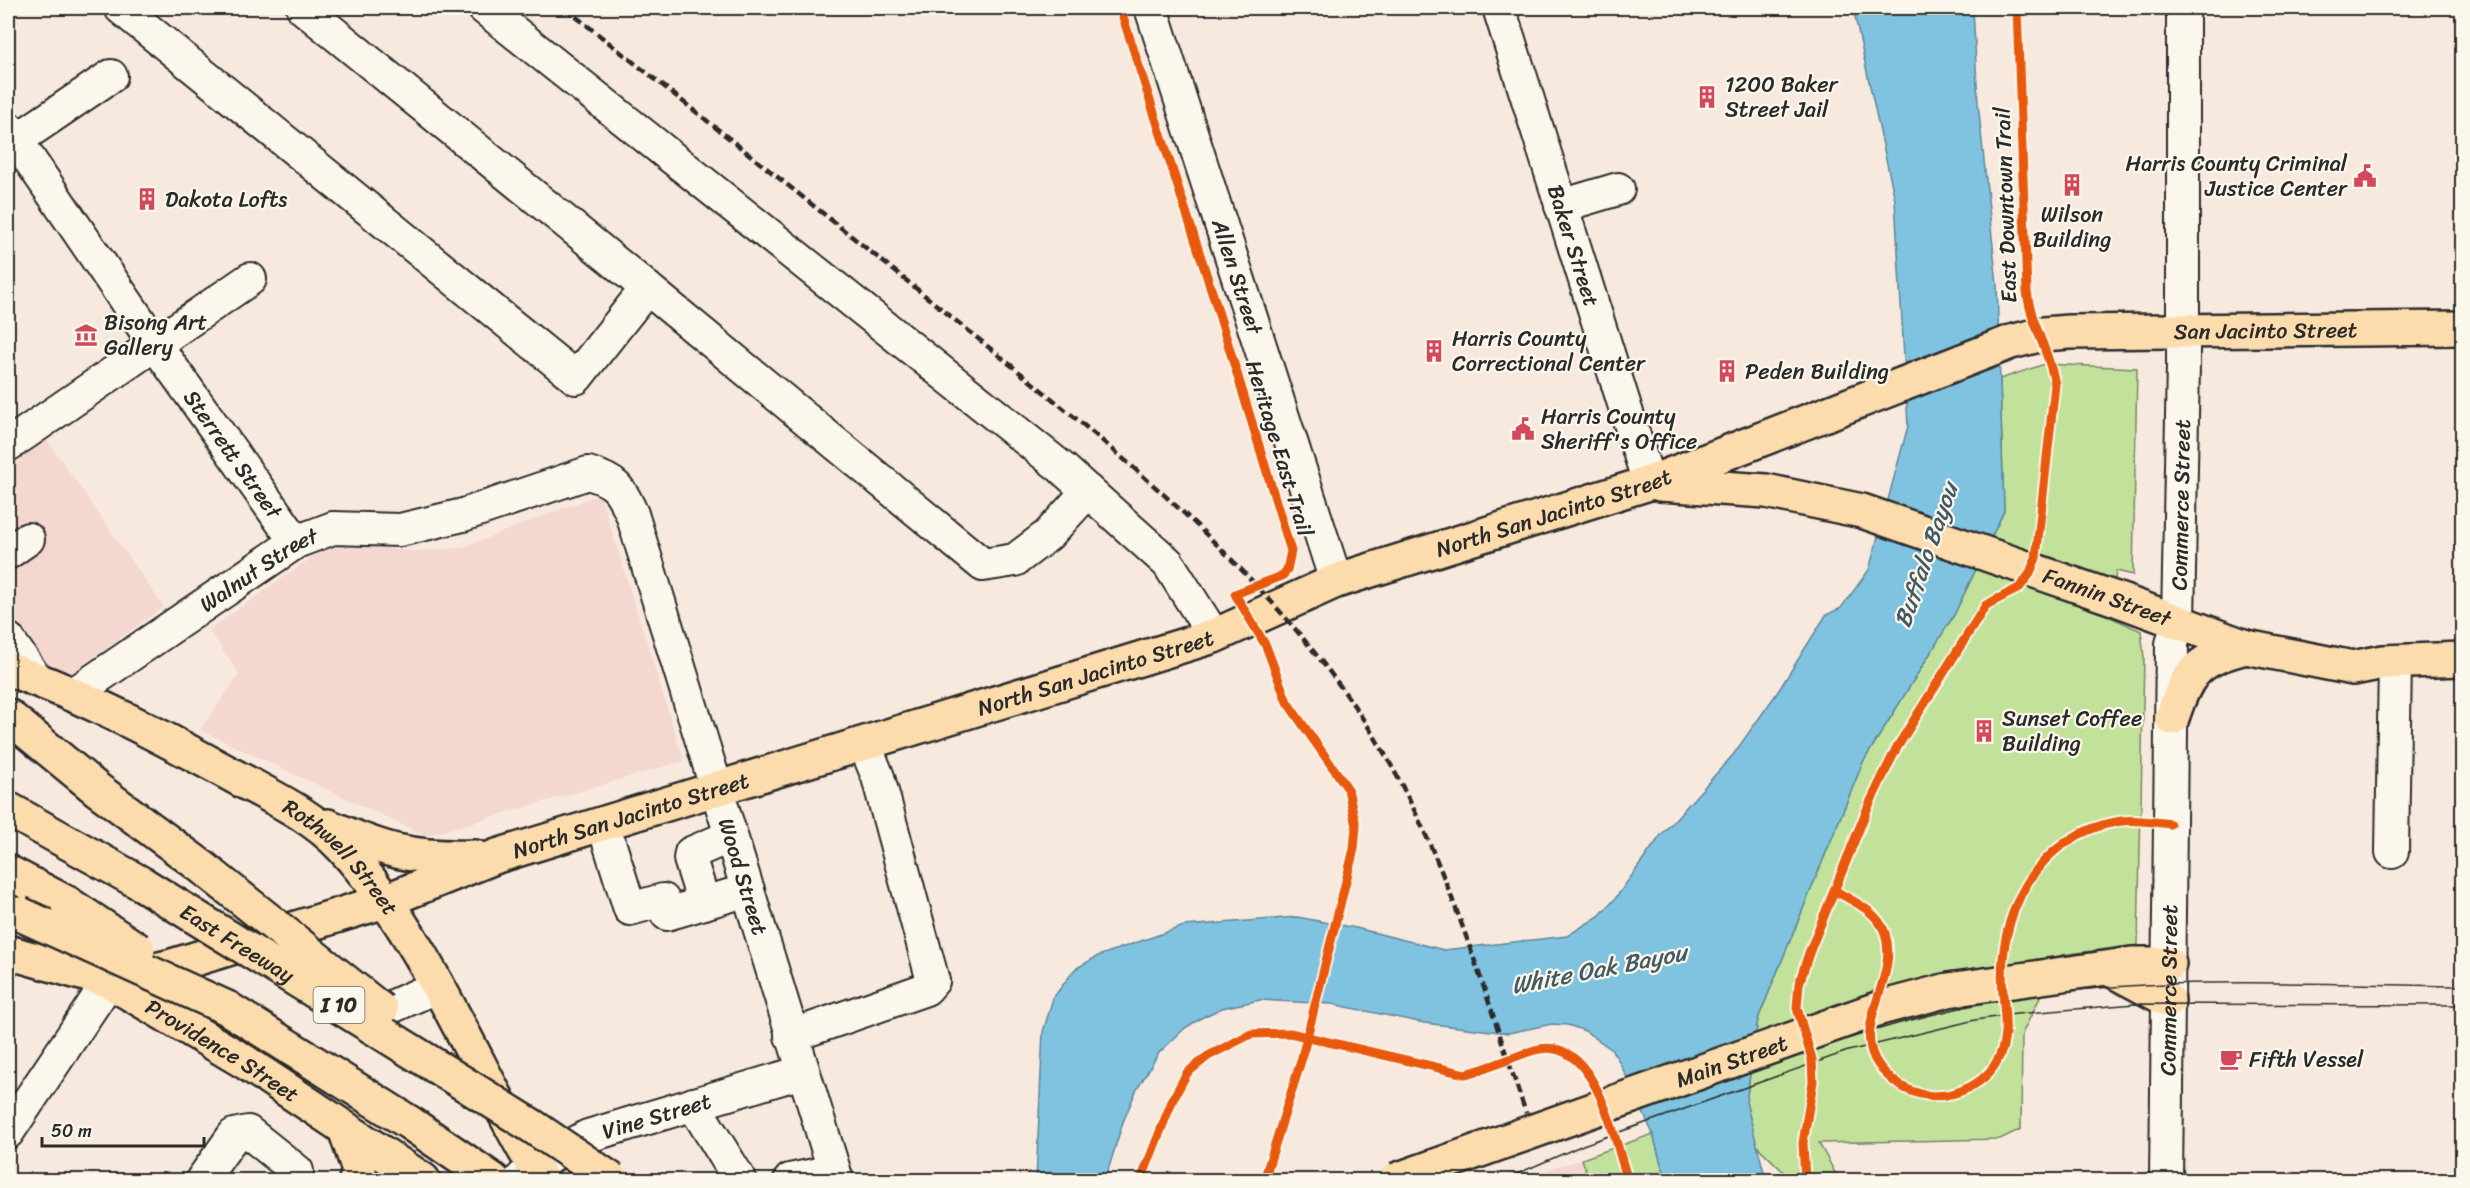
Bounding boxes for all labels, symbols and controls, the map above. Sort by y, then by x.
place label: 1200 Baker Street Jail [1725,65,1840,129]
building icon: 1200 Baker Street Jail [1694,84,1720,110]
street label: East Downtown Trail [1983,106,2028,304]
place label: Harris County Criminal Justice Center [2126,144,2348,208]
public building icon: Harris County Criminal Justice Center [2352,163,2378,189]
building icon: Wilson Building [2059,172,2085,198]
place label: Dakota Lofts [165,180,287,219]
street label: Baker Street [1536,180,1611,312]
building icon: Dakota Lofts [134,186,160,212]
place label: Wilson Building [2033,195,2111,259]
street label: Allen Street [1200,213,1274,340]
place label: Bisong Art Gallery [104,303,207,367]
street label: San Jacinto Street [2174,310,2358,351]
place label: Harris County Correctional Center [1452,319,1646,383]
museum icon: Bisong Art Gallery [73,322,99,348]
building icon: Harris County Correctional Center [1421,338,1447,364]
place label: Peden Building [1745,352,1889,391]
street label: Heritage East Trail [1234,355,1325,542]
building icon: Peden Building [1714,358,1740,384]
street label: Sterrett Street [173,381,293,528]
place label: Harris County Sheriff's Office [1541,397,1697,461]
public building icon: Harris County Sheriff's Office [1510,416,1536,442]
street label: Commerce Street [2160,419,2202,591]
street label: North San Jacinto Street [1431,457,1678,569]
water label: Buffalo Bayou [1882,474,1971,633]
street label: Walnut Street [191,516,324,623]
street label: Fannin Street [2038,556,2178,638]
street label: North San Jacinto Street [972,618,1219,728]
place label: Sunset Coffee Building [2002,699,2142,763]
building icon: Sunset Coffee Building [1971,718,1997,744]
street label: North San Jacinto Street [508,761,754,870]
street label: Rothwell Street [275,788,409,924]
street label: Wood Street [707,813,780,940]
street label: East Freeway [172,893,303,994]
street label: Commerce Street [2148,904,2189,1076]
water label: White Oak Bayou [1508,931,1693,1007]
road number: I 10 [314,987,364,1023]
street label: Providence Street [138,988,308,1113]
street label: Main Street [1670,1023,1793,1099]
place label: Fifth Vessel [2249,1040,2364,1079]
cafe icon: Fifth Vessel [2218,1046,2244,1072]
street label: Vine Street [597,1081,716,1151]
scale bar [42,1110,204,1148]
text: 50 m [51,1115,92,1147]

